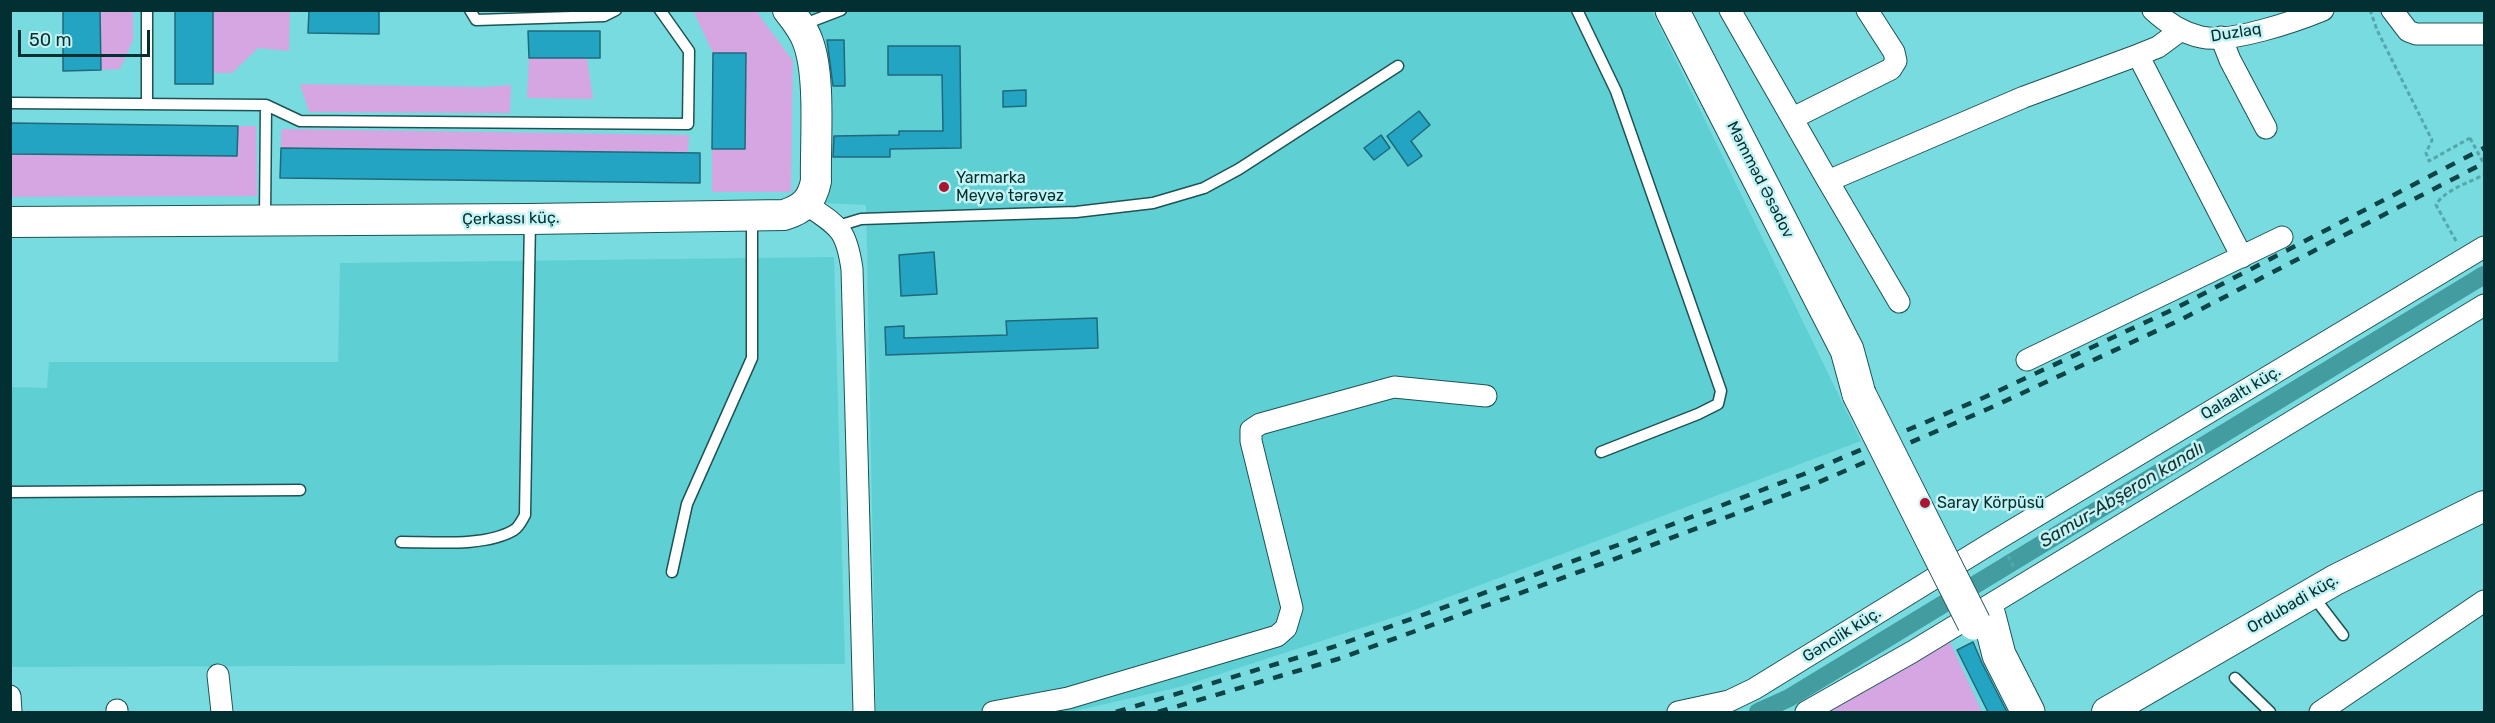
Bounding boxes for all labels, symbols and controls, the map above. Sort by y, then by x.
scale bar [21,18,153,56]
street label: Duzlaq [2209,20,2263,46]
text: 50 m [29,29,72,51]
street label: Məmməd Əsədov [1722,118,1798,242]
place label: Yarmarka Meyvә tәrәvәz [956,168,1064,206]
marker: Yarmarka Meyvә tәrәvәz [937,180,951,194]
street label: Çerkassı küç. [462,209,560,229]
street label: Qalaaltı küç. [2198,362,2284,424]
water label: Samur-Abşeron kanalı [2036,437,2208,553]
place label: Saray Körpüsü [1937,493,2044,513]
marker: Saray Körpüsü [1918,496,1932,510]
street label: Ordubadi küç. [2244,570,2342,638]
street label: Gənclik küç. [1799,603,1885,667]

